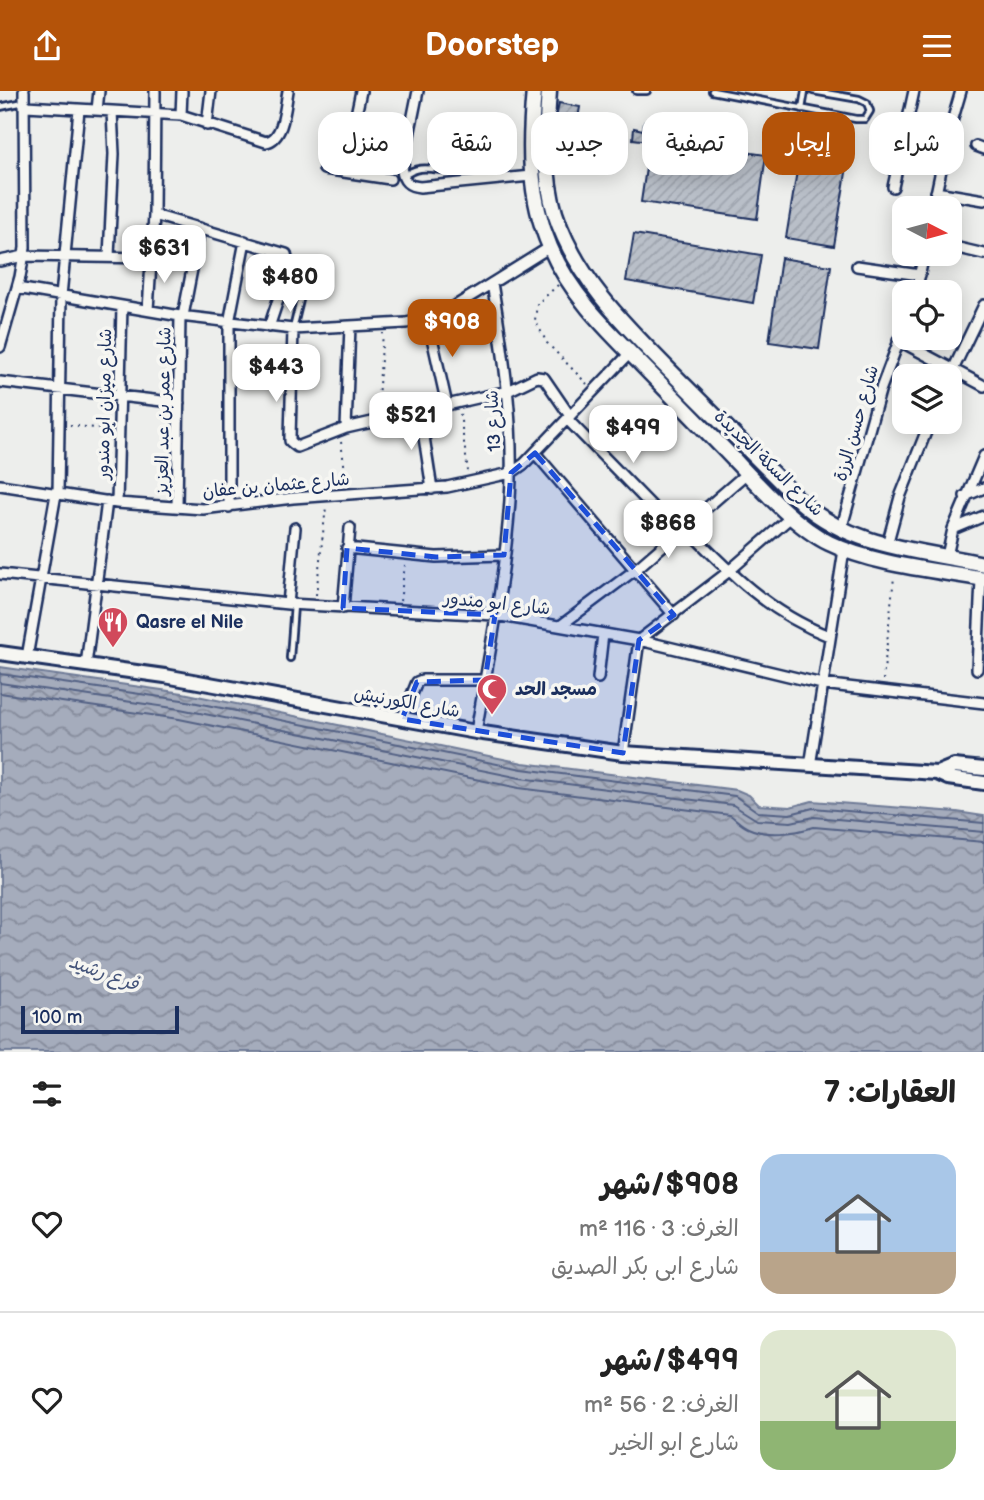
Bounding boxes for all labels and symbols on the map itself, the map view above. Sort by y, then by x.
north arrow [892,196,962,266]
pin: $631 [123,225,205,285]
pin: $480 [249,255,331,314]
pin: $908 [411,299,493,359]
street label: شارع عمر بن عبد العزيز [151,327,176,497]
street label: شارع ميزان ابو مندور [93,328,117,482]
pin: $443 [235,345,317,404]
street label: شارع حسن الرزة [830,363,884,484]
street label: شارع 13 [481,389,507,452]
pin: $521 [370,393,452,452]
pin: $499 [592,405,674,465]
street label: شارع السكة الجديدة [709,406,828,522]
street label: شارع عثمان بن عفان [202,469,351,503]
pin: $868 [627,501,709,560]
street label: شارع ابو مندور [441,587,551,621]
restaurant icon: Qasre el Nile [96,605,130,649]
place label: Qasre el Nile [136,612,243,633]
mosque icon: مسجد الحد [475,672,509,716]
place label: مسجد الحد [515,679,597,700]
street label: شارع الكورنيش [352,683,461,723]
water label: فرع رشيد [65,950,142,998]
scale bar [21,1003,178,1035]

